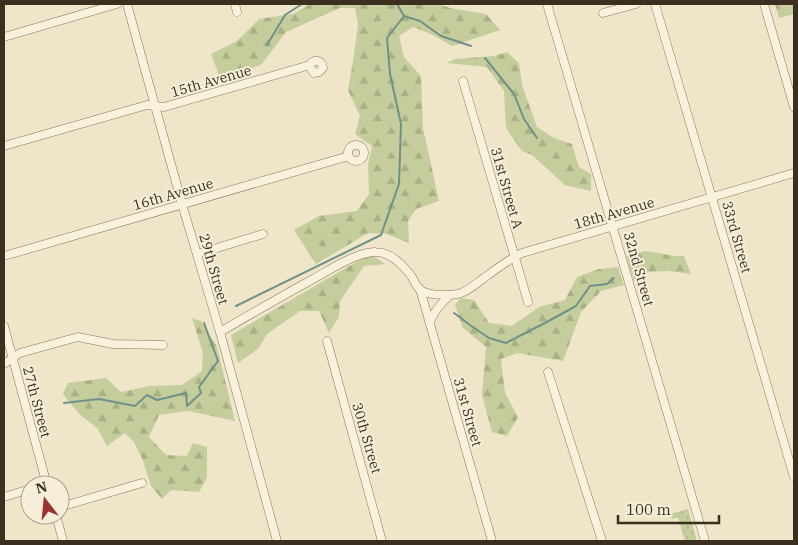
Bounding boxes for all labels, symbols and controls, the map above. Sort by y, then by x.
street label: 15th Avenue [169,61,253,101]
street label: 31st Street A [487,145,527,231]
street label: 16th Avenue [131,174,215,214]
street label: 18th Avenue [572,193,656,233]
street label: 33rd Street [718,199,756,275]
street label: 32nd Street [620,230,658,308]
street label: 29th Street [195,231,233,307]
street label: 27th Street [19,364,55,440]
street label: 31st Street [450,375,486,449]
street label: 30th Street [348,400,386,476]
north arrow [20,475,70,525]
text: N [34,477,49,498]
scale bar [618,492,719,524]
text: 100 m [626,500,671,519]

